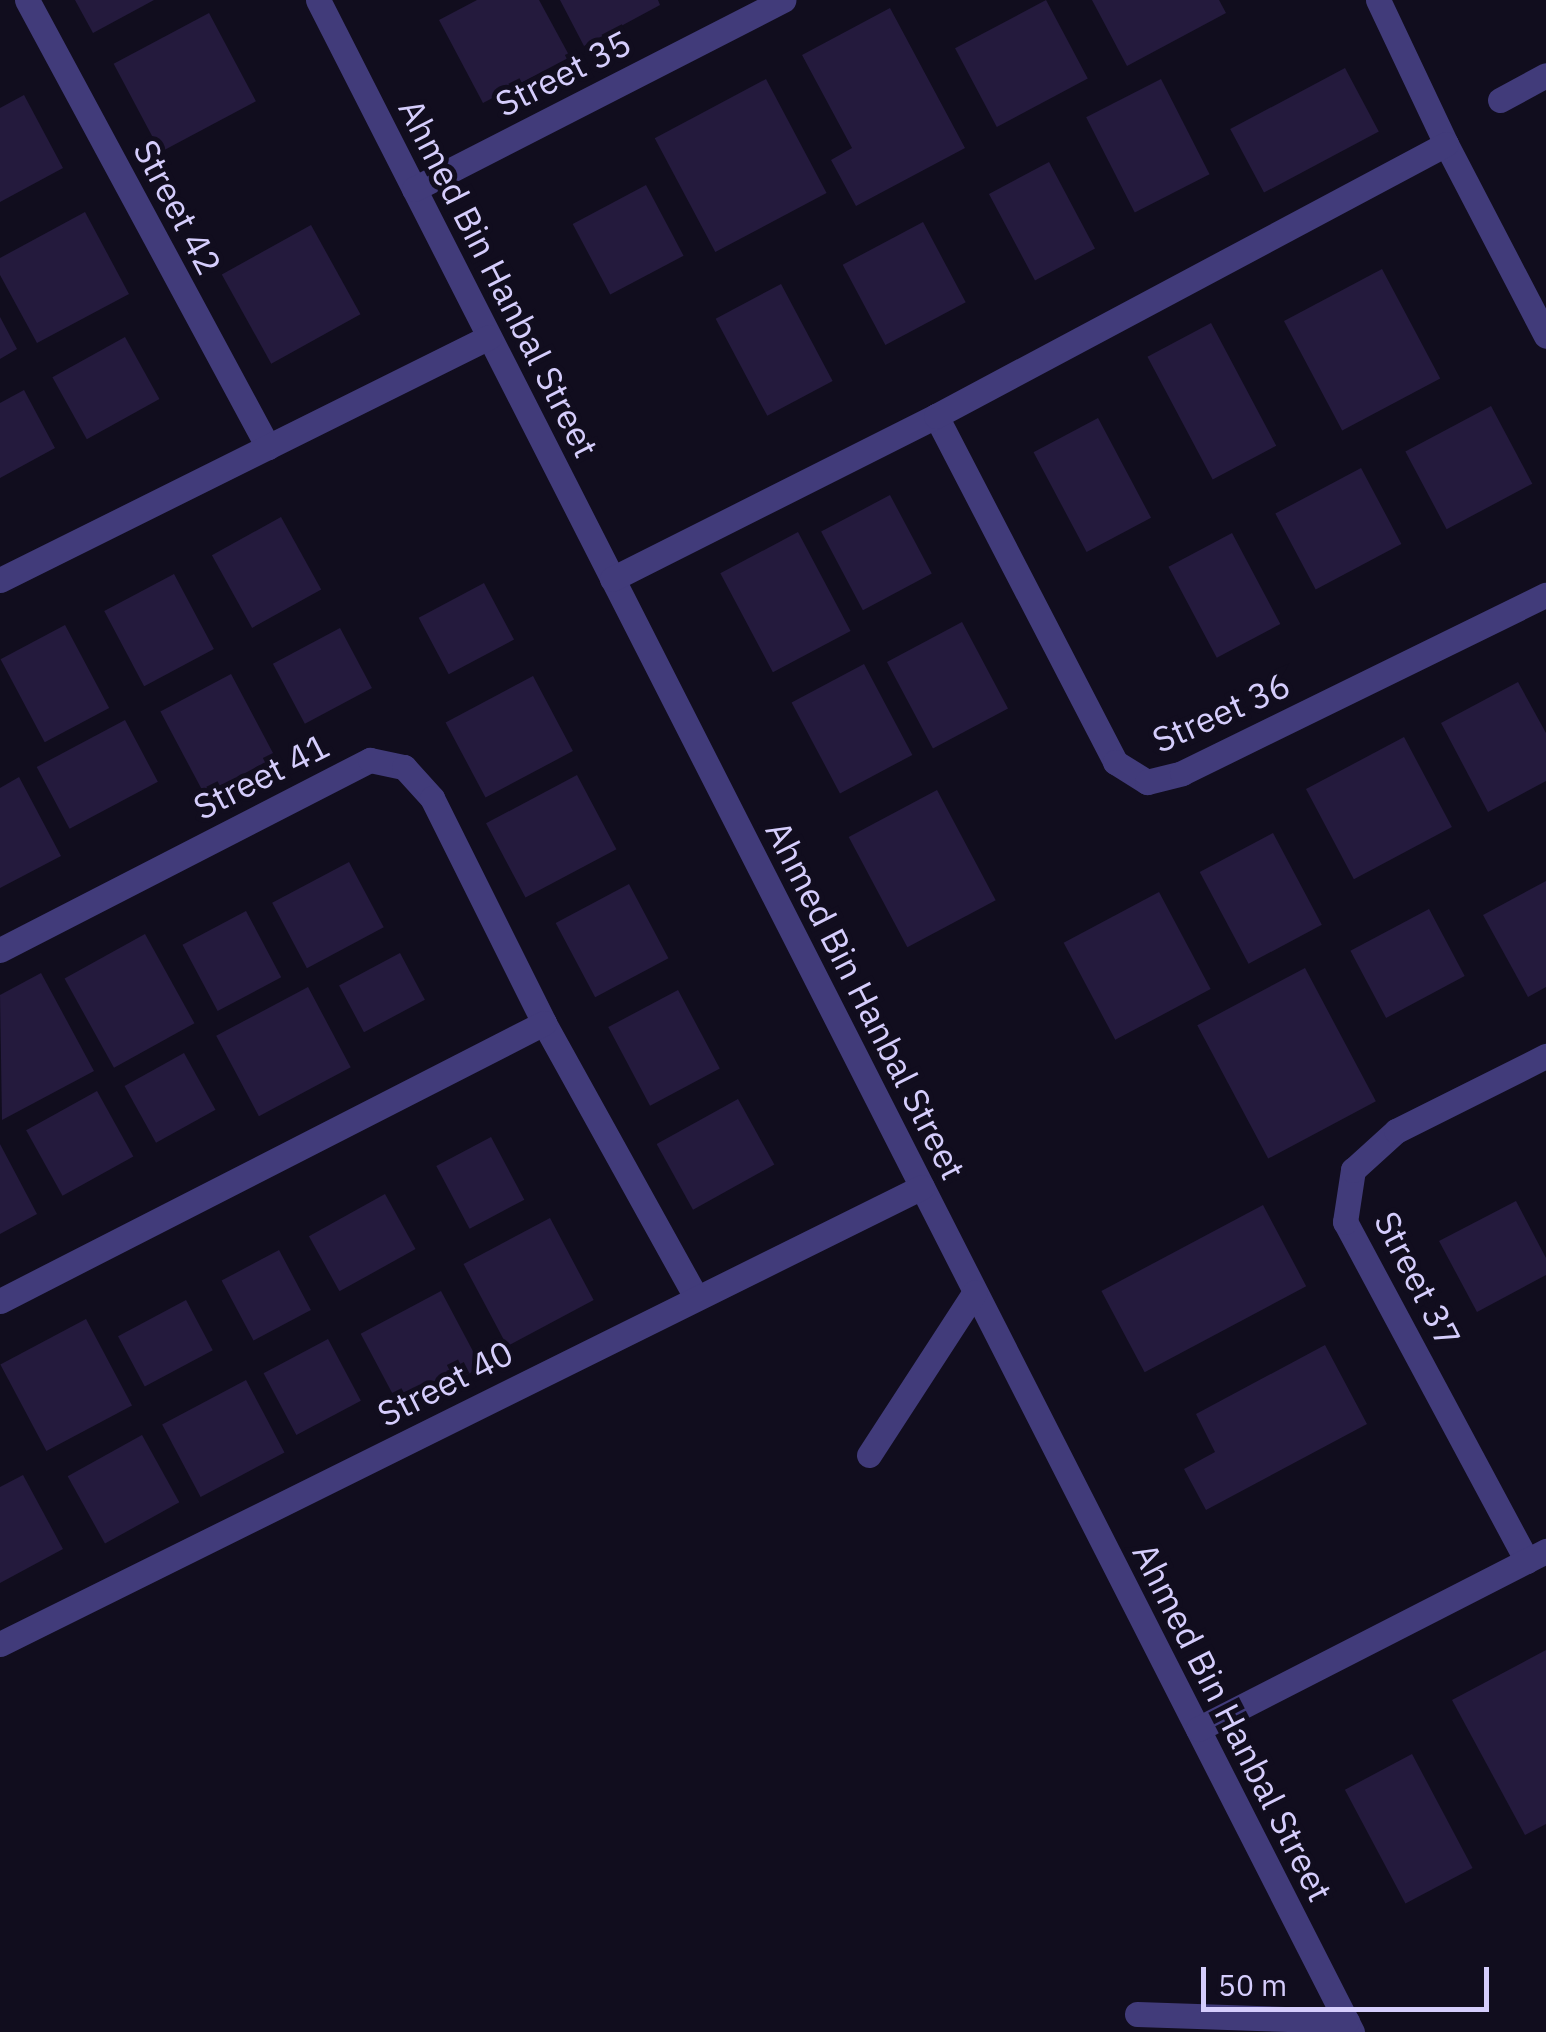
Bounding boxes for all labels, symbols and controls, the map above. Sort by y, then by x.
street label: Street 35 [488,21,638,125]
street label: Ahmed Bin Hanbal Street [390,92,608,464]
street label: Street 42 [125,133,231,281]
street label: Street 36 [1146,663,1296,761]
street label: Street 41 [186,724,336,828]
street label: Ahmed Bin Hanbal Street [757,814,975,1186]
street label: Street 37 [1366,1204,1470,1354]
street label: Street 40 [370,1331,520,1435]
street label: Ahmed Bin Hanbal Street [1124,1536,1342,1908]
scale bar [1206,1947,1494,2009]
text: 50 m [1218,1965,1287,2004]

